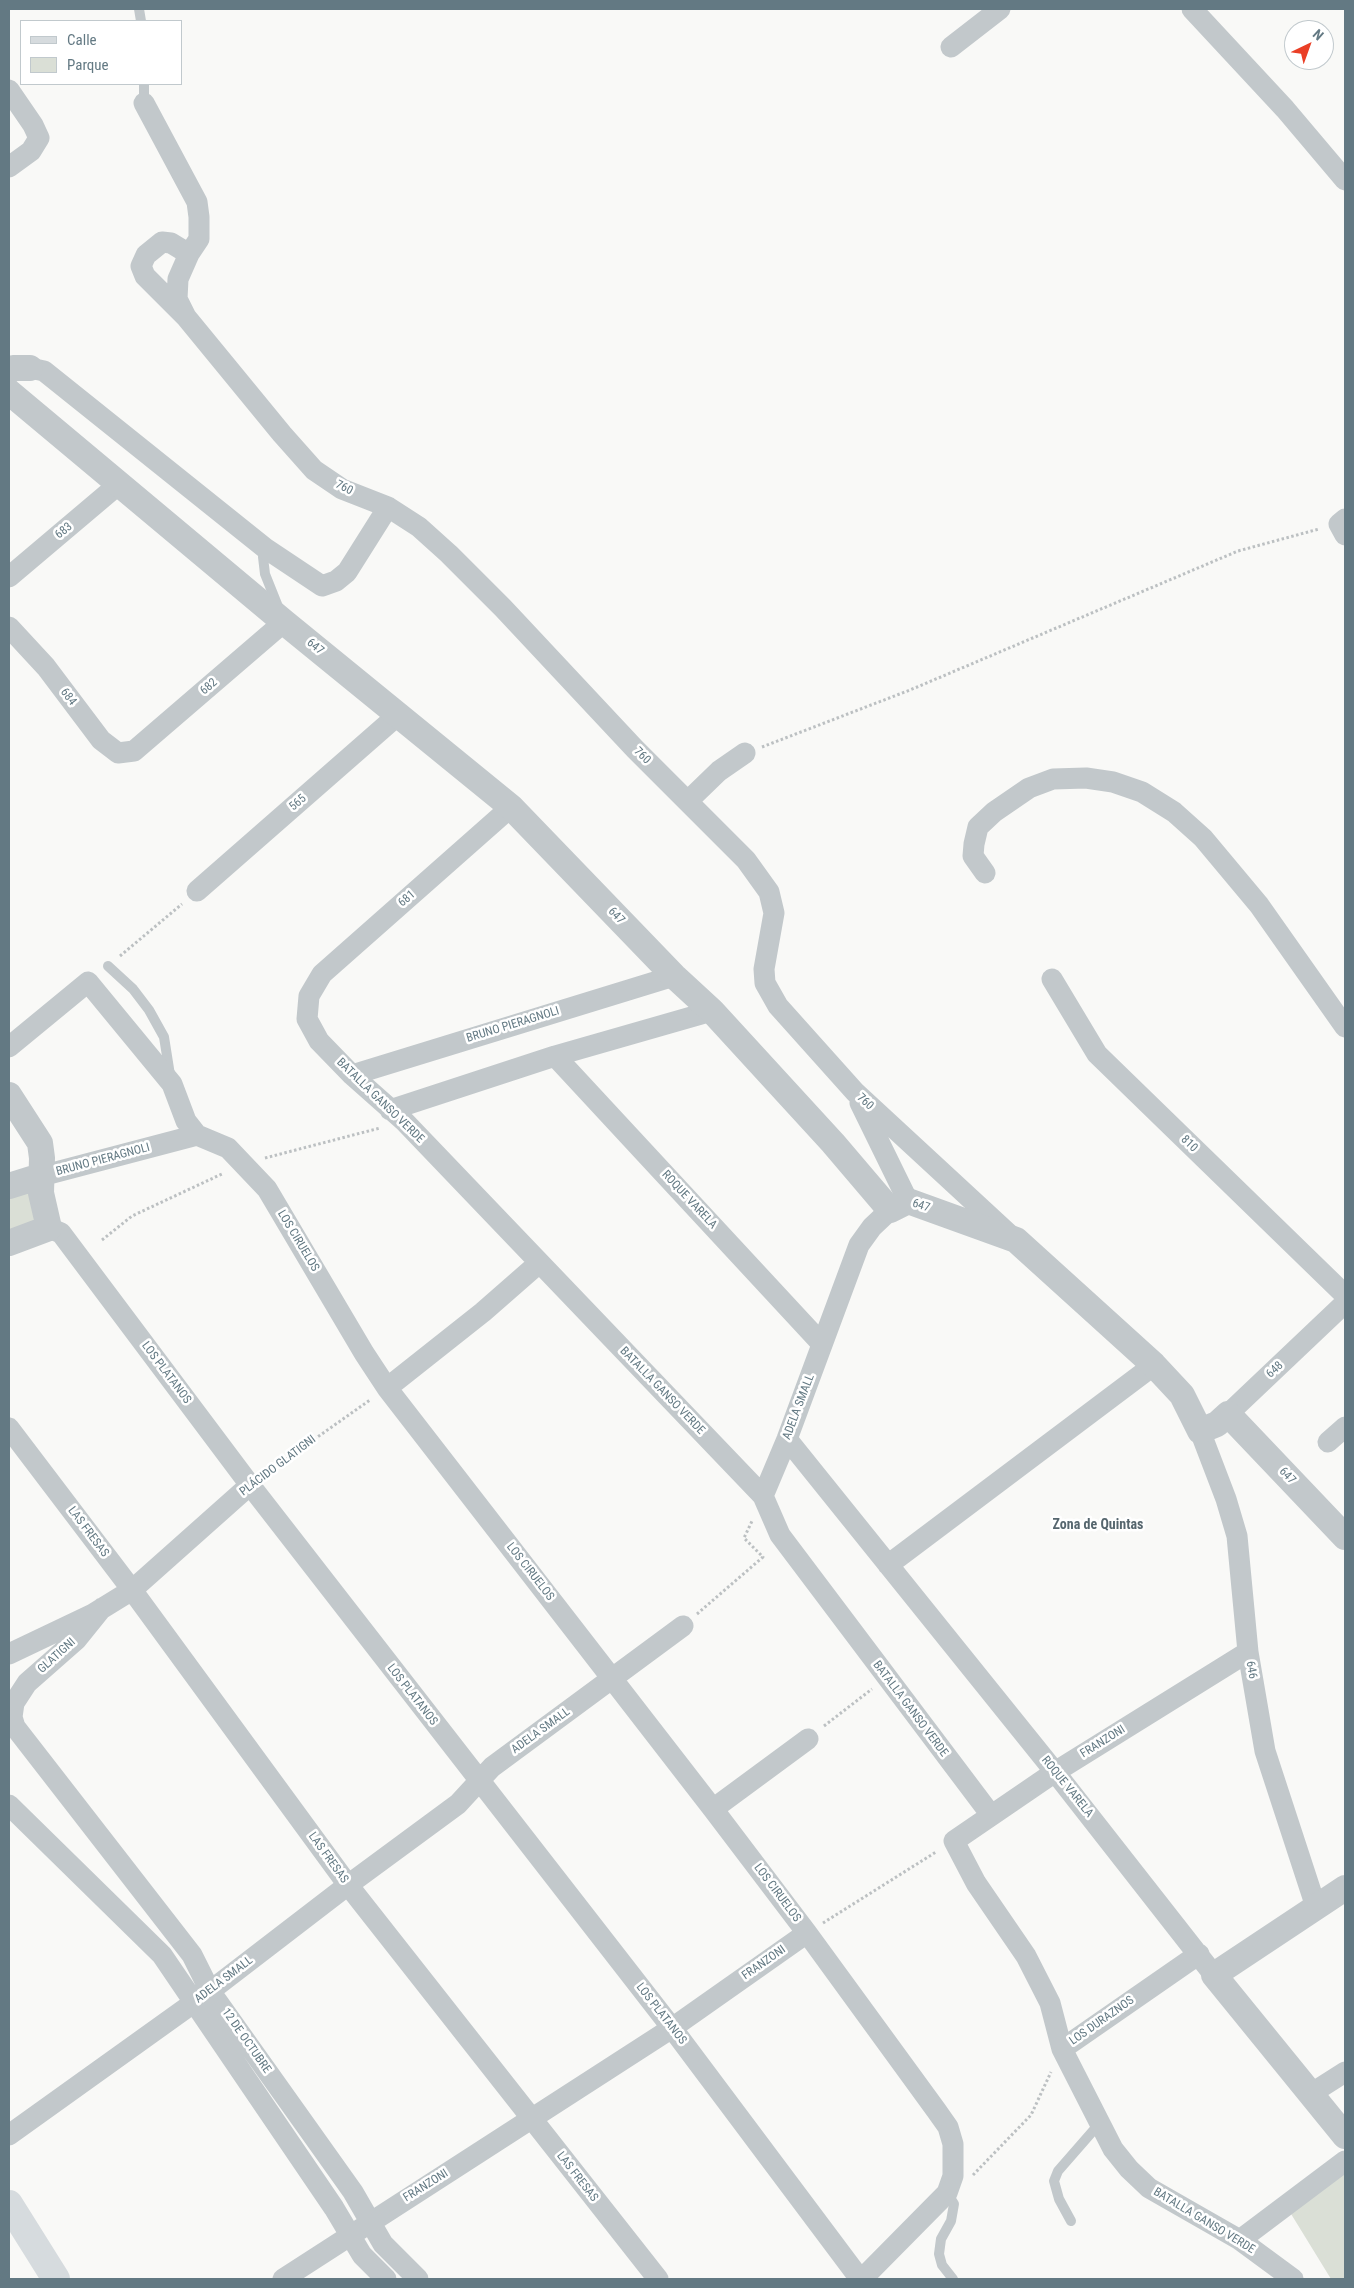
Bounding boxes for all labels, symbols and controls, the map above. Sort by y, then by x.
legend [20,20,182,85]
north arrow [1284,20,1334,70]
text: N [1310,26,1327,43]
text: Calle [67,31,97,49]
text: Parque [67,56,109,74]
street label: 760 [333,478,355,498]
street label: 683 [53,520,75,542]
street label: 647 [304,636,326,658]
street label: 682 [198,676,220,698]
street label: 684 [57,686,79,708]
street label: 760 [631,745,653,767]
street label: 565 [287,792,309,814]
street label: 681 [396,888,418,910]
street label: 647 [605,905,627,927]
street label: BRUNO PIERAGNOLI [465,1004,561,1046]
street label: BATALLA GANSO VERDE [333,1055,427,1147]
street label: 760 [854,1091,876,1113]
street label: 810 [1178,1133,1200,1155]
street label: BRUNO PIERAGNOLI [55,1141,151,1179]
street label: ROQUE VARELA [658,1168,720,1232]
street label: 647 [910,1197,932,1215]
street label: LOS CIRUELOS [274,1208,322,1274]
street label: LOS PLATANOS [138,1339,194,1407]
street label: BATALLA GANSO VERDE [616,1344,708,1438]
street label: 648 [1264,1359,1286,1381]
street label: ADELA SMALL [780,1372,818,1442]
street label: PLÁCIDO GLATIGNI [237,1433,319,1499]
street label: 647 [1276,1465,1298,1487]
street label: LAS FRESAS [64,1504,112,1560]
district label: Zona de Quintas [1053,1517,1143,1533]
street label: LOS CIRUELOS [503,1540,557,1604]
street label: GLATIGNI [35,1635,79,1677]
street label: BATALLA GANSO VERDE [869,1658,951,1760]
street label: 646 [1242,1660,1260,1680]
street label: LOS PLATANOS [384,1662,440,1728]
street label: ADELA SMALL [509,1705,573,1757]
street label: FRANZONI [1078,1723,1128,1761]
street label: ROQUE VARELA [1038,1754,1096,1820]
street label: LAS FRESAS [305,1830,351,1886]
street label: LOS CIRUELOS [750,1861,804,1925]
street label: FRANZONI [739,1943,789,1983]
street label: ADELA SMALL [192,1954,256,2006]
street label: LOS PLATANOS [633,1981,689,2047]
street label: LOS DURAZNOS [1067,1993,1137,2049]
street label: 12 DE OCTUBRE [218,2006,274,2076]
street label: LAS FRESAS [553,2149,601,2205]
street label: FRANZONI [401,2167,451,2205]
street label: BATALLA GANSO VERDE [1151,2185,1257,2257]

